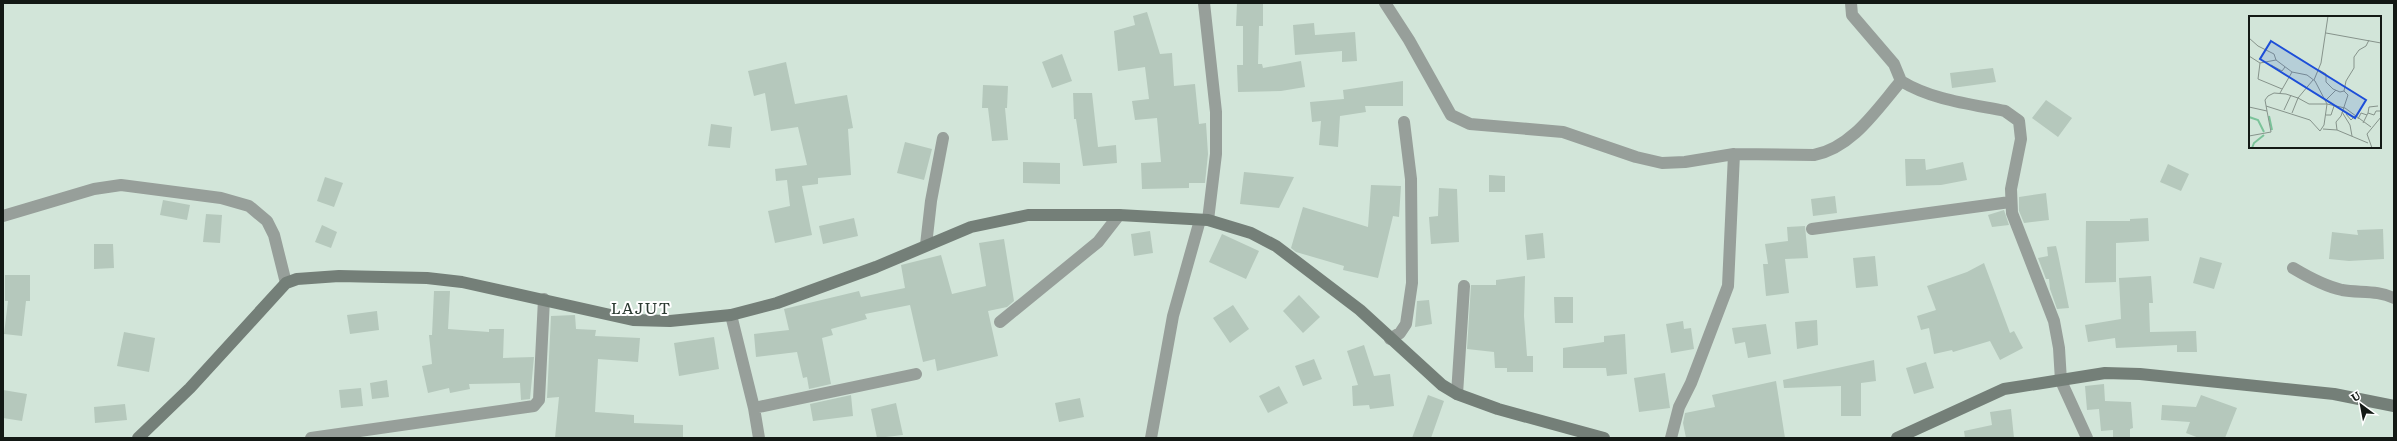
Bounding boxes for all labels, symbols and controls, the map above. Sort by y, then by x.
inset map [2249,16,2381,148]
district label: LAJUT [611,295,671,319]
north arrow [2341,385,2381,425]
text: U [2347,386,2363,405]

